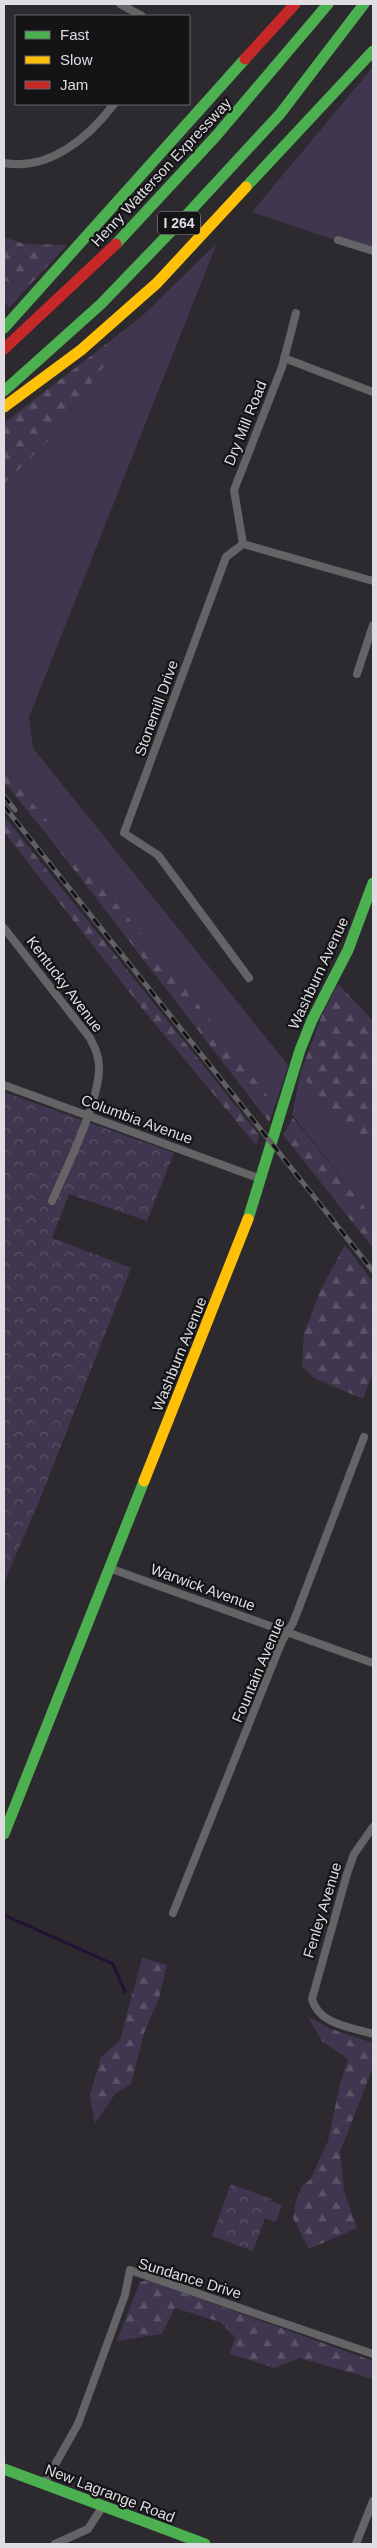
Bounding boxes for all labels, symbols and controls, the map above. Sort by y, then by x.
legend [15,15,190,105]
text: Fast [60,26,90,43]
text: Slow [60,51,93,68]
text: Jam [60,76,88,93]
street label: Henry Watterson Expressway [88,94,235,250]
road number: I 264 [158,212,200,234]
street label: Dry Mill Road [220,378,270,468]
street label: Stonemill Drive [131,658,181,758]
street label: Washburn Avenue [285,914,351,1032]
street label: Kentucky Avenue [23,933,107,1035]
street label: Columbia Avenue [79,1091,195,1147]
street label: Washburn Avenue [148,1294,210,1414]
street label: Warwick Avenue [148,1560,258,1614]
street label: Fountain Avenue [228,1615,288,1725]
street label: Fenley Avenue [299,1860,345,1960]
street label: Sundance Drive [136,2254,244,2302]
street label: New Lagrange Road [43,2460,177,2526]

